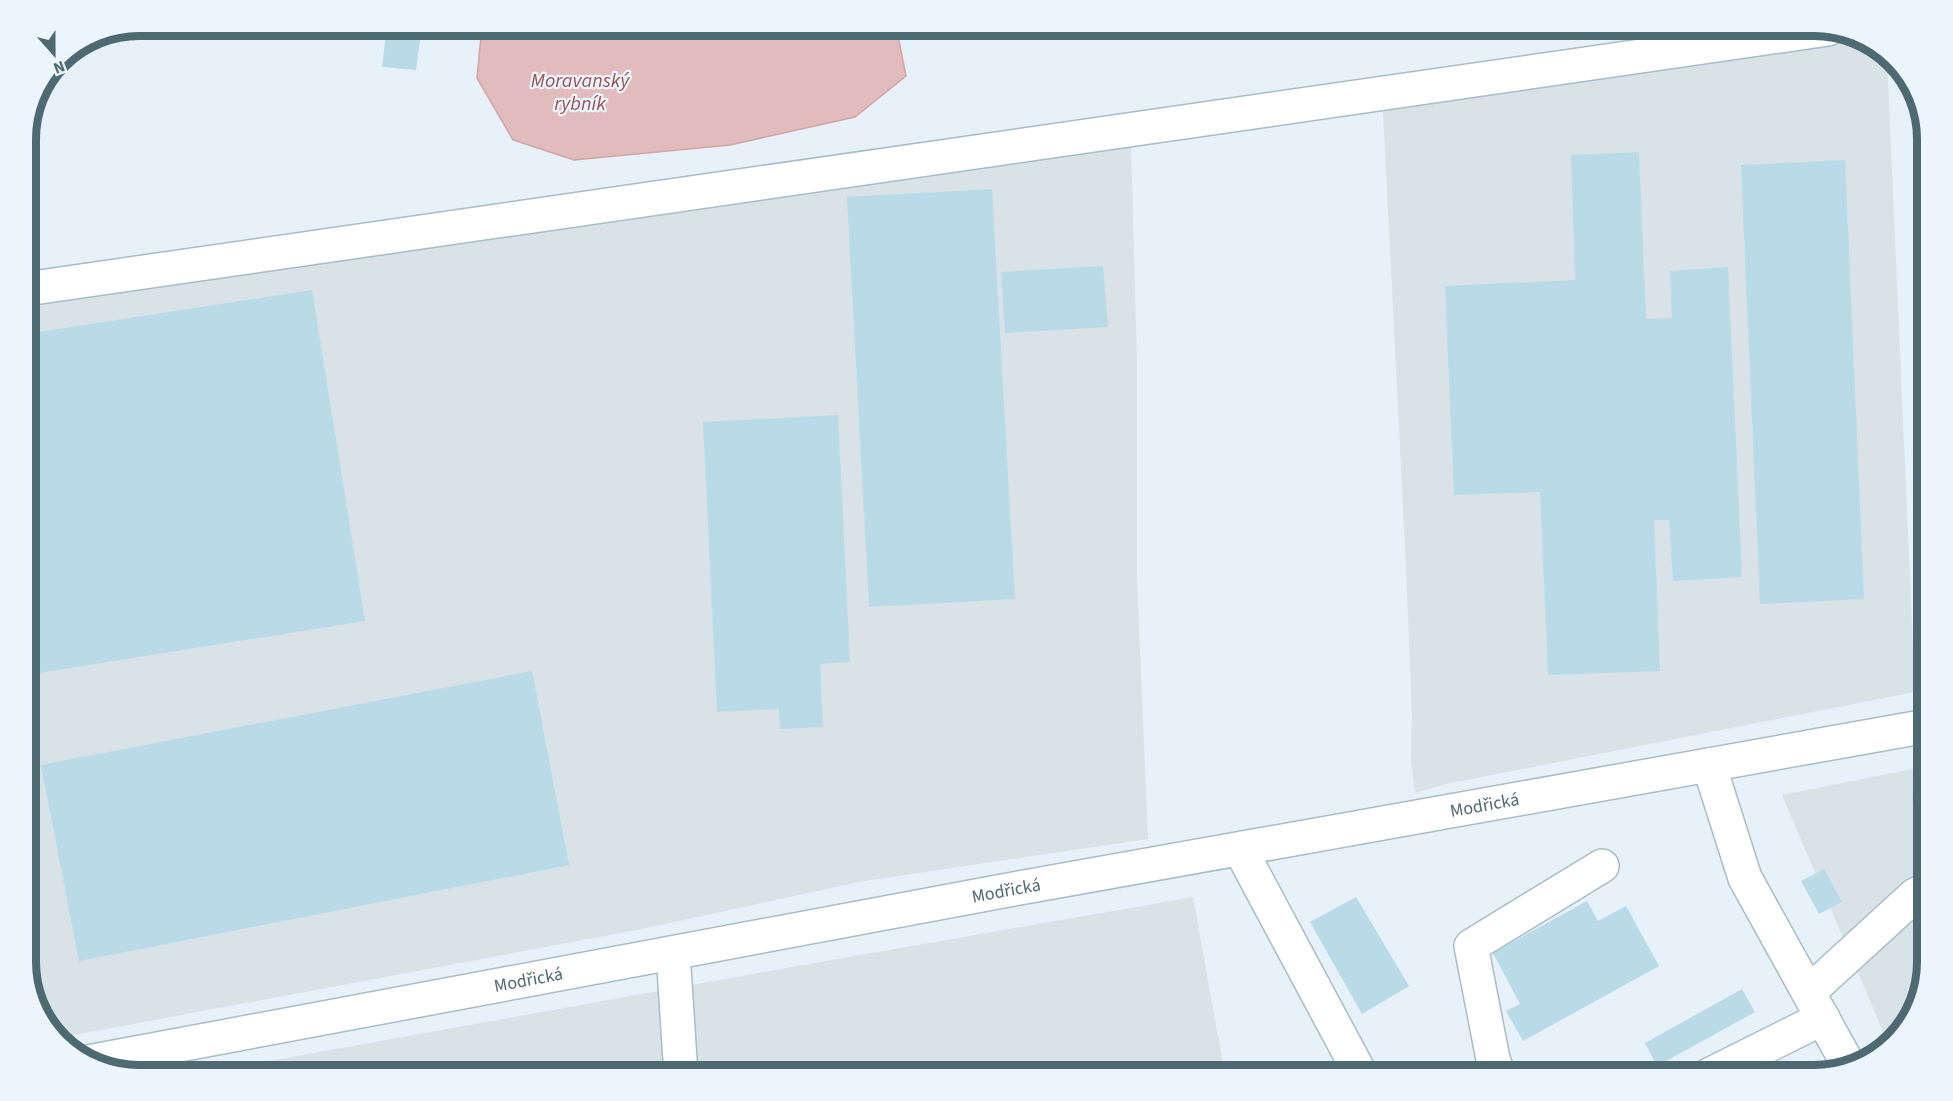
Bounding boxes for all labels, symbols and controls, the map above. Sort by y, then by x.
north arrow [24,24,84,84]
text: N [50,55,68,79]
water label: Moravanský rybník [531,67,630,118]
street label: Modřická [1448,787,1521,823]
street label: Modřická [970,872,1043,909]
street label: Modřická [492,961,565,998]

